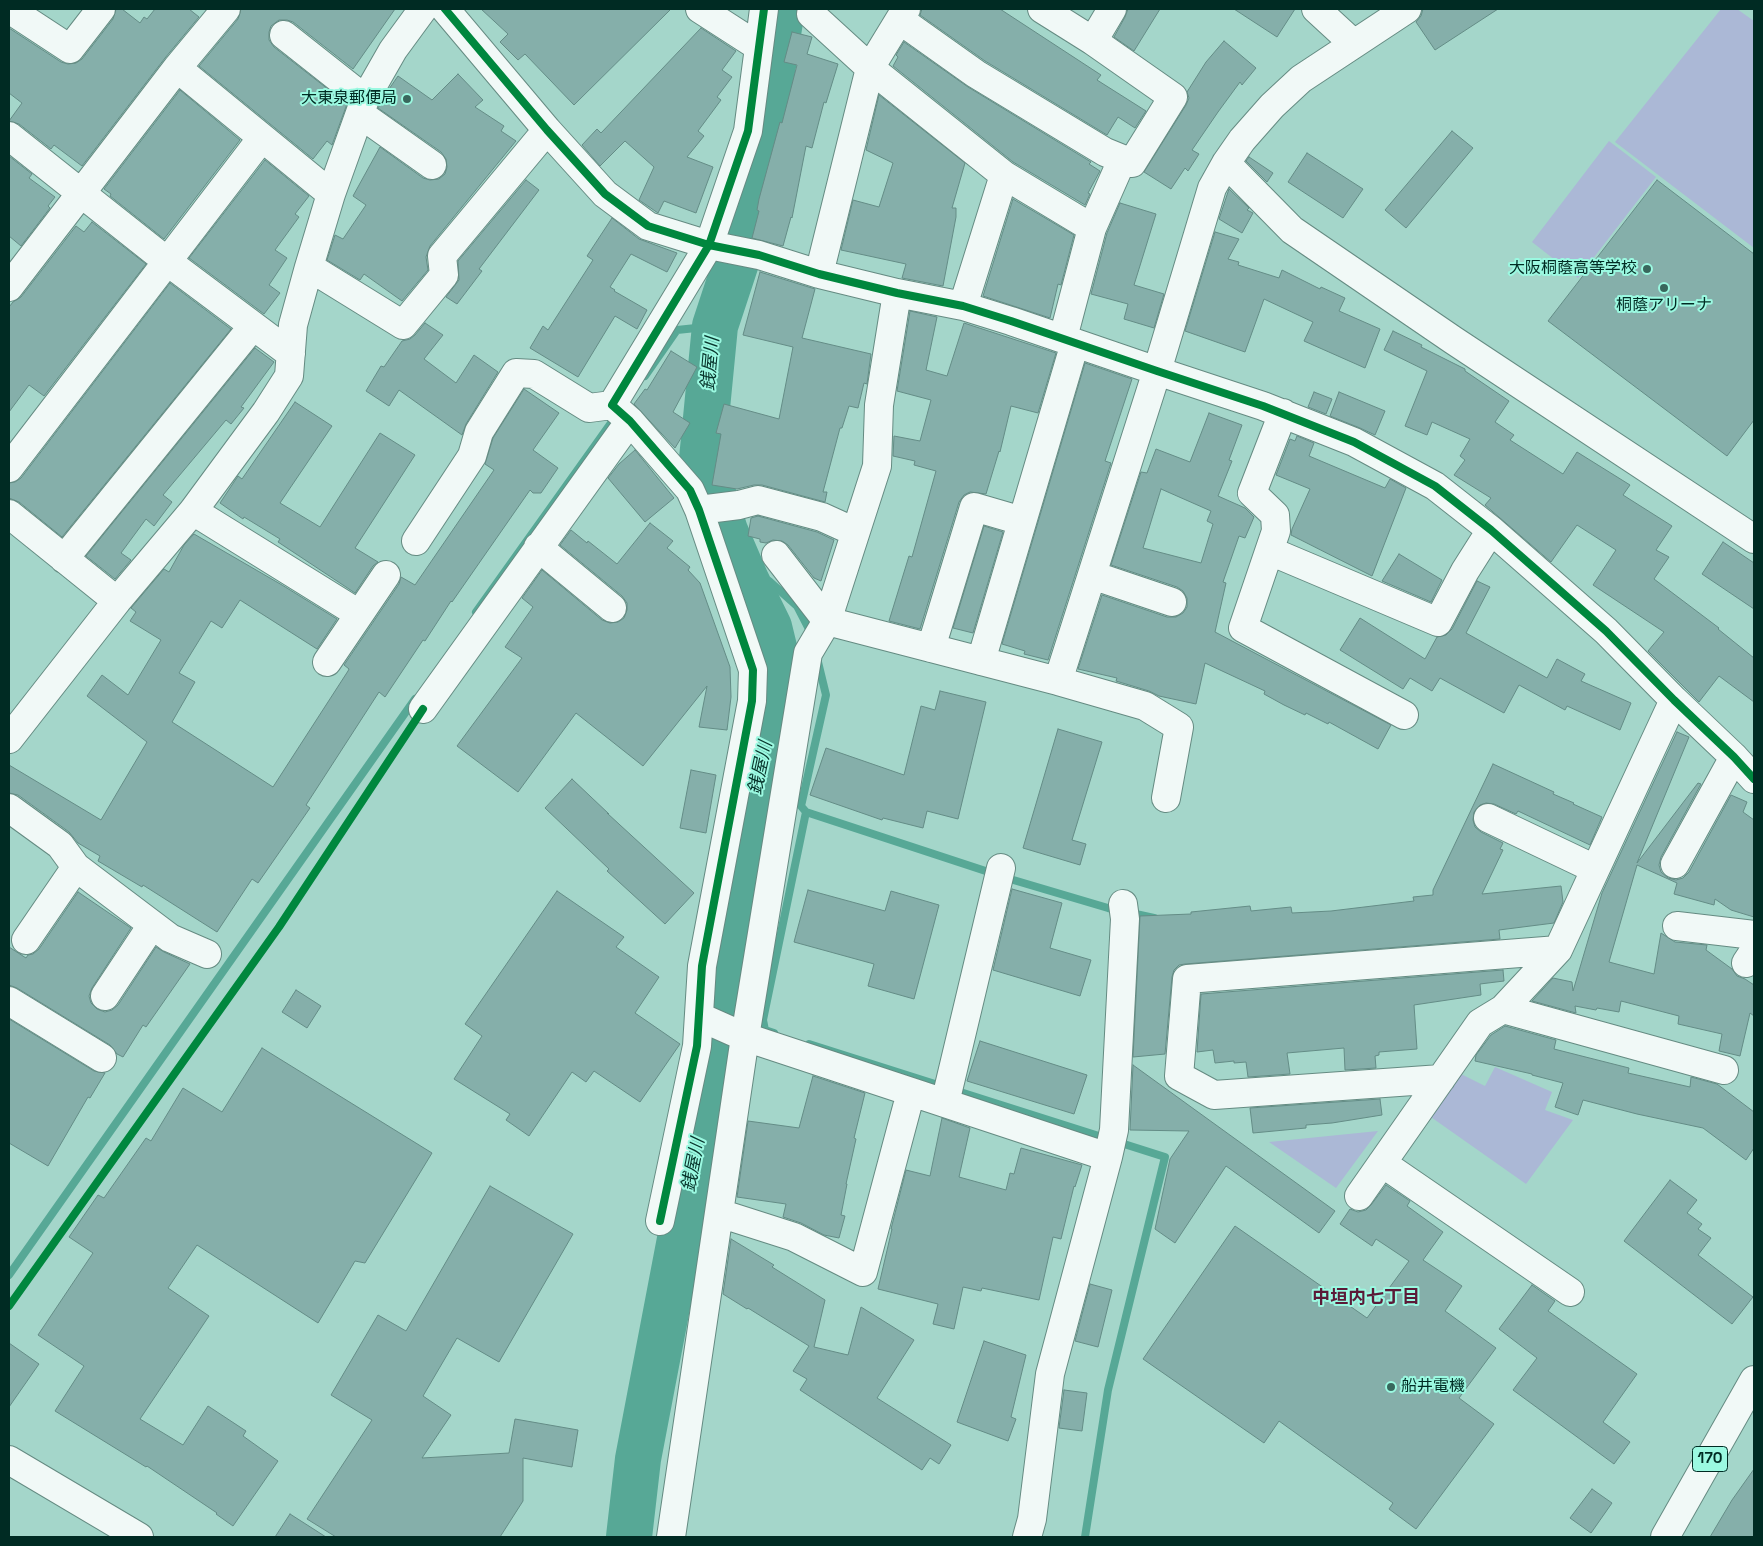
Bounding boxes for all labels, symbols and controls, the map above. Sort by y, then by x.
place label: 大東泉郵便局 [301,89,397,109]
marker: 大東泉郵便局 [401,93,413,105]
place label: 大阪桐蔭高等学校 [1509,259,1637,279]
marker: 大阪桐蔭高等学校 [1641,263,1653,275]
marker: 桐蔭アリーナ [1658,282,1670,294]
place label: 桐蔭アリーナ [1616,296,1712,316]
water label: 銭屋川 [698,336,724,392]
water label: 銭屋川 [745,739,777,797]
water label: 銭屋川 [678,1136,710,1194]
district label: 中垣内七丁目 [1312,1287,1420,1309]
place label: 船井電機 [1401,1377,1465,1397]
marker: 船井電機 [1385,1381,1397,1393]
road number: 170 [1692,1446,1728,1472]

